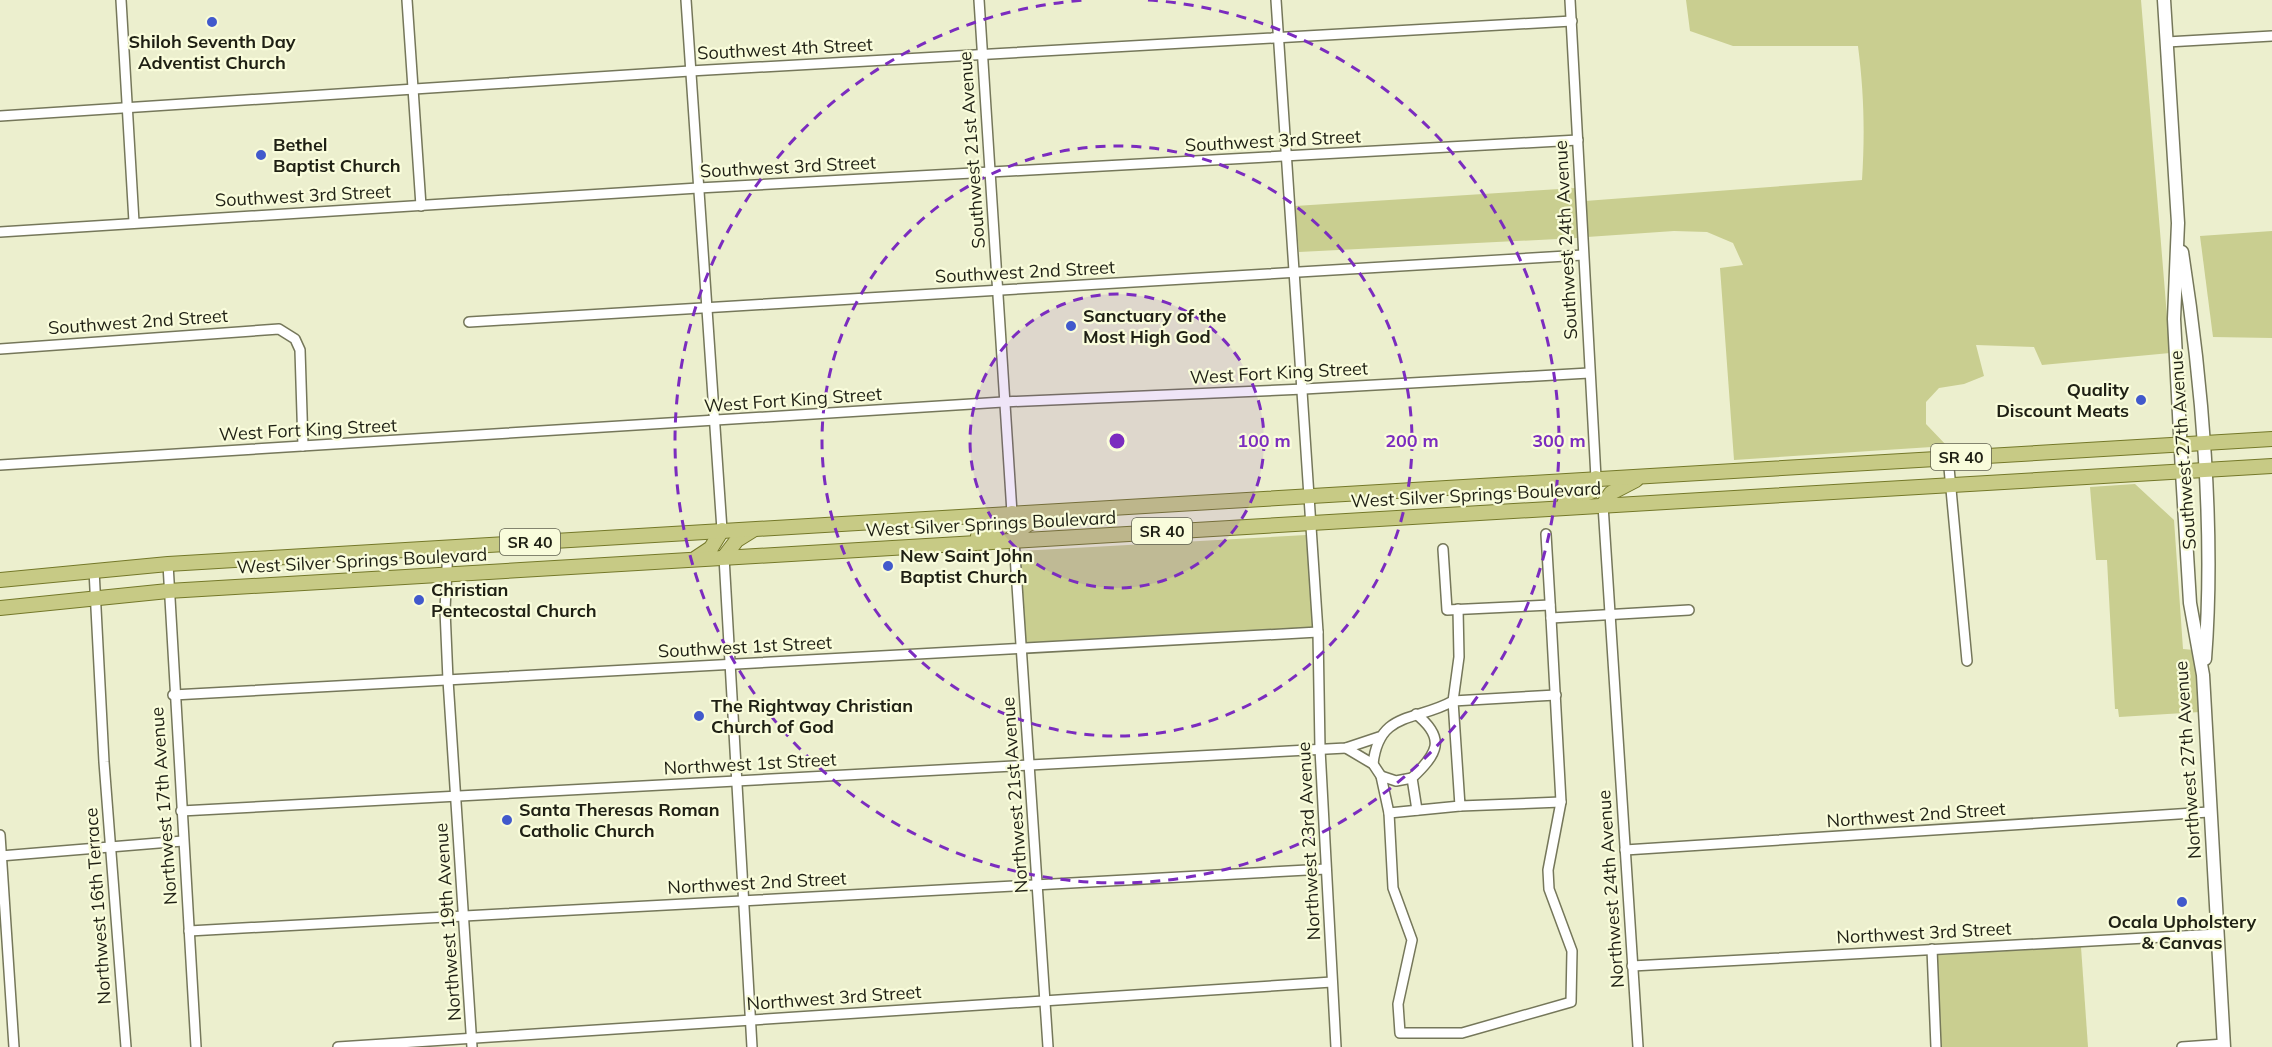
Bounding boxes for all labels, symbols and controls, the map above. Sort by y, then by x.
marker: Shiloh Seventh Day Adventist Church [205,15,219,29]
place label: Shiloh Seventh Day Adventist Church [128,30,296,74]
street label: Southwest 4th Street [697,32,873,65]
street label: Southwest 21st Avenue [953,51,990,250]
street label: Southwest 3rd Street [1184,124,1362,157]
place label: Bethel Baptist Church [273,133,401,177]
street label: Southwest 24th Avenue [1549,140,1582,340]
marker: Bethel Baptist Church [254,148,268,162]
street label: Southwest 3rd Street [699,150,877,183]
street label: Southwest 3rd Street [214,179,392,212]
street label: Southwest 2nd Street [934,255,1116,288]
street label: Southwest 2nd Street [47,304,229,339]
place label: Sanctuary of the Most High God [1083,304,1227,348]
marker: Sanctuary of the Most High God [1064,319,1078,333]
street label: Southwest 27th Avenue [2164,350,2201,550]
street label: West Fort King Street [1189,356,1369,389]
place label: Quality Discount Meats [1996,378,2129,422]
street label: West Fort King Street [703,382,883,417]
marker: Quality Discount Meats [2134,393,2148,407]
street label: West Fort King Street [218,413,398,446]
text: 100 m [1237,429,1291,452]
text: 200 m [1385,429,1439,452]
text: 300 m [1532,429,1586,452]
centre of rings [1107,431,1127,451]
road number: SR 40 [1931,444,1991,470]
street label: West Silver Springs Boulevard [1350,476,1602,513]
street label: West Silver Springs Boulevard [865,505,1117,542]
road number: SR 40 [1132,518,1192,544]
road number: SR 40 [500,529,560,555]
street label: West Silver Springs Boulevard [236,542,488,579]
place label: New Saint John Baptist Church [900,544,1033,588]
marker: New Saint John Baptist Church [881,559,895,573]
place label: Christian Pentecostal Church [431,578,597,622]
marker: Christian Pentecostal Church [412,593,426,607]
street label: Southwest 1st Street [657,630,833,663]
street label: Northwest 27th Avenue [2169,660,2206,860]
place label: The Rightway Christian Church of God [711,694,913,738]
street label: Northwest 21st Avenue [996,696,1033,894]
street label: Northwest 17th Avenue [145,706,182,906]
marker: The Rightway Christian Church of God [692,709,706,723]
street label: Northwest 23rd Avenue [1292,741,1325,941]
street label: Northwest 1st Street [663,747,837,780]
street label: Northwest 24th Avenue [1592,789,1629,989]
street label: Northwest 2nd Street [1826,797,2006,832]
place label: Santa Theresas Roman Catholic Church [519,798,720,842]
street label: Northwest 16th Terrace [79,807,116,1005]
marker: Santa Theresas Roman Catholic Church [500,813,514,827]
street label: Northwest 19th Avenue [429,822,466,1022]
street label: Northwest 2nd Street [667,866,847,899]
marker: Ocala Upholstery & Canvas [2175,895,2189,909]
place label: Ocala Upholstery & Canvas [2108,910,2257,954]
street label: Northwest 3rd Street [1836,916,2012,949]
street label: Northwest 3rd Street [746,980,922,1015]

